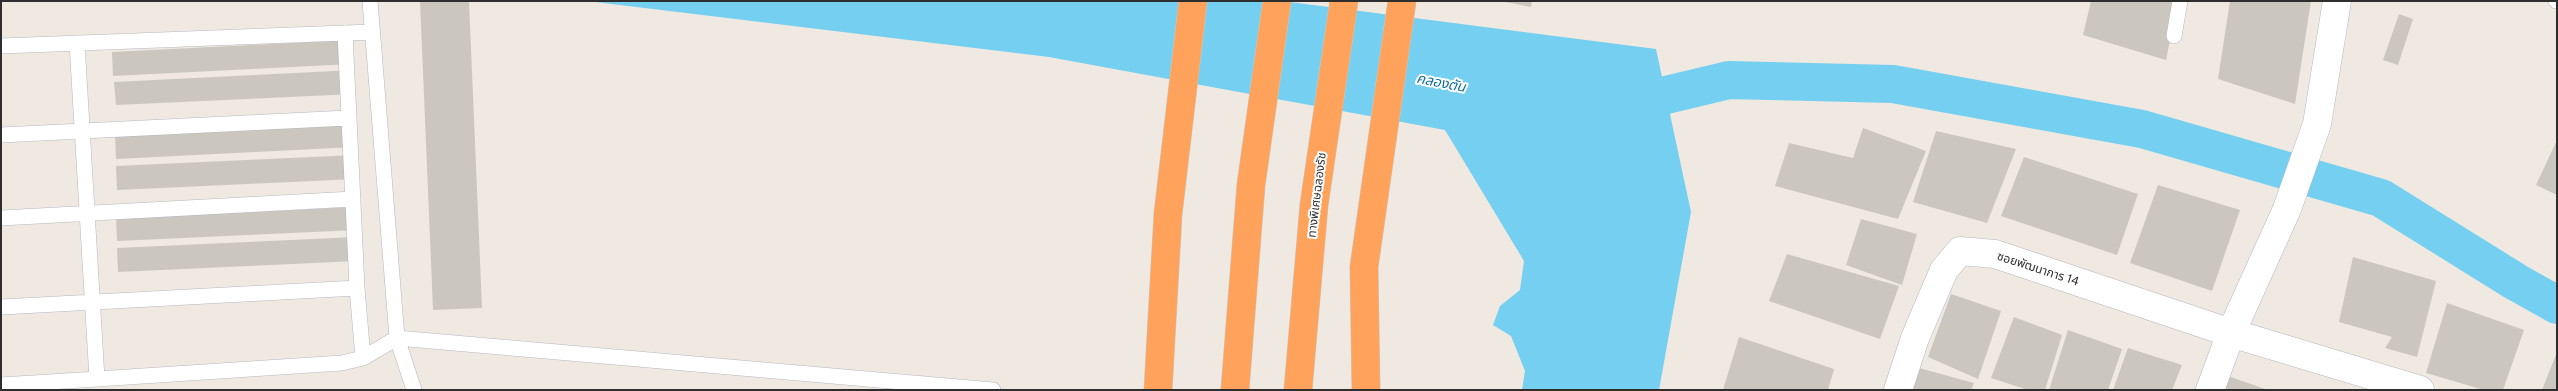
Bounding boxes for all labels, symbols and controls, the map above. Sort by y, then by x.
water label: คลองตัน [1415,70,1467,96]
street label: ทางพิเศษฉลองรัช [1305,152,1329,238]
street label: ซอยพัฒนาการ 14 [1995,249,2081,289]

